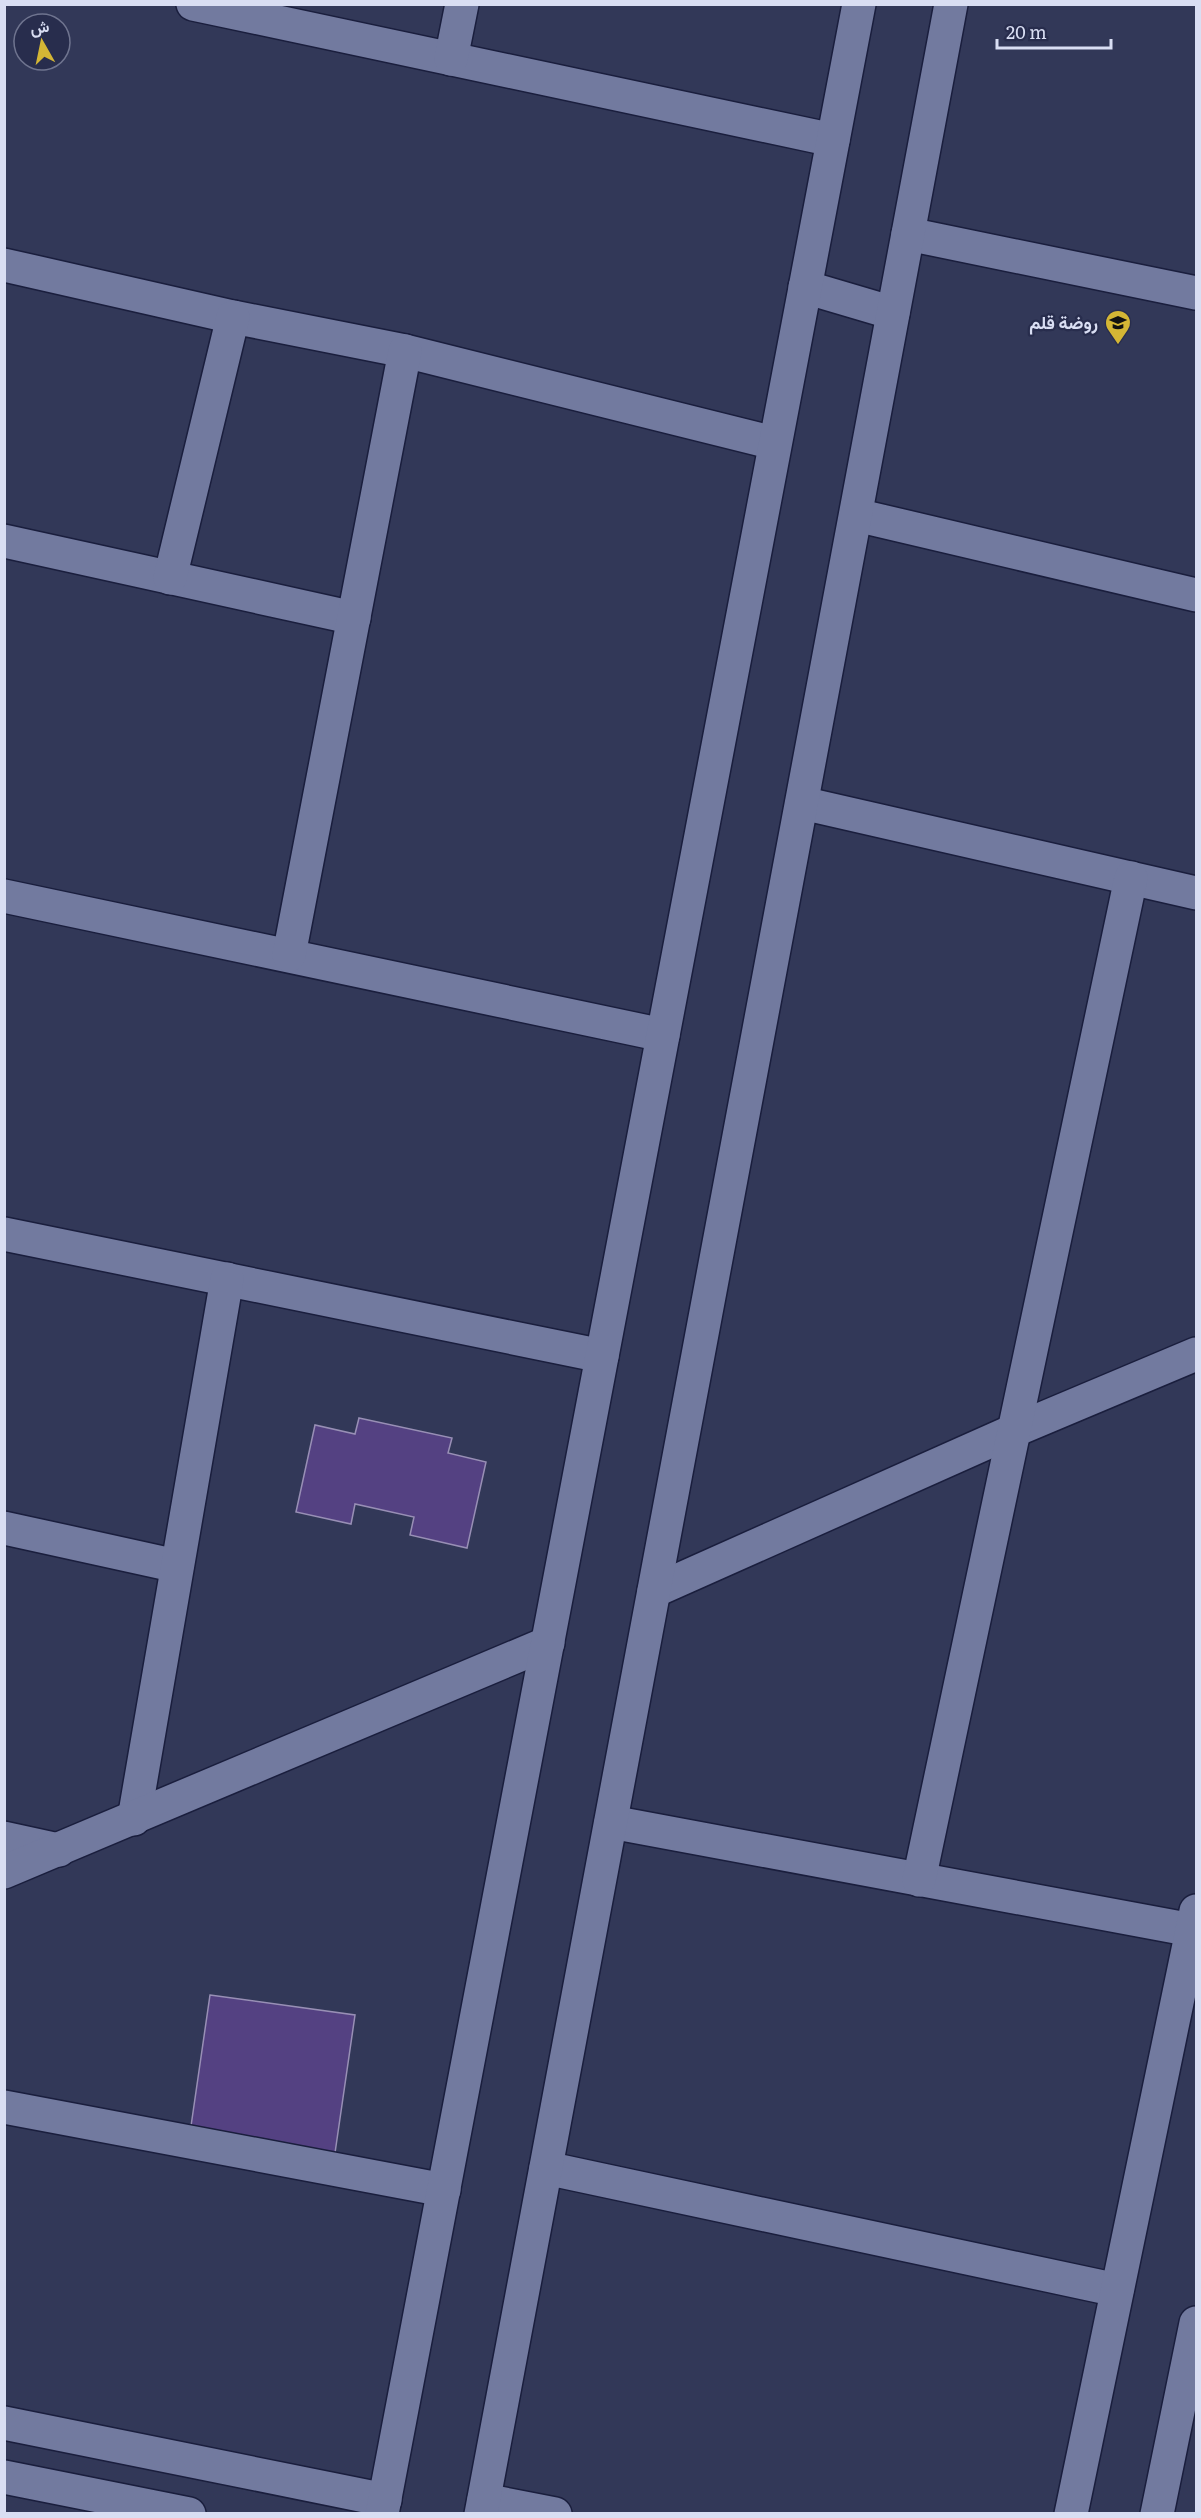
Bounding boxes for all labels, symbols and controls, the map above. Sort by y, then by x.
north arrow [12,12,72,72]
scale bar [997,12,1111,50]
text: ش [28,13,51,40]
text: 20 m [1006,18,1047,45]
place label: روضة قلم [1029,308,1098,335]
school or university icon: روضة قلم [1103,308,1133,346]

